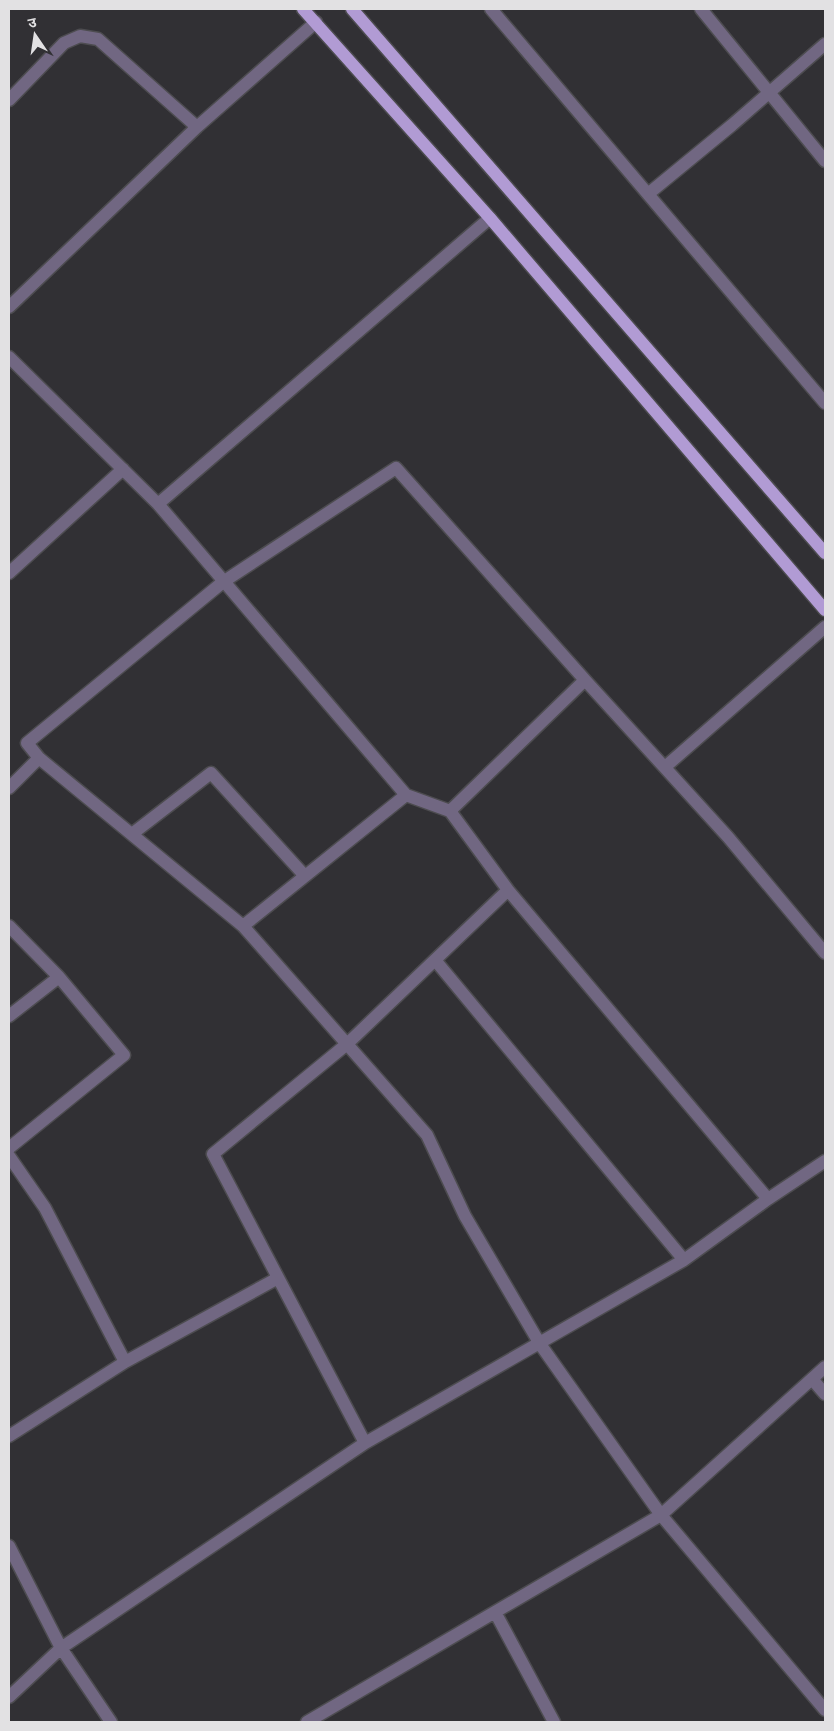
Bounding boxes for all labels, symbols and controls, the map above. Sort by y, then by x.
north arrow [10,10,60,60]
text: उ [26,12,39,32]

